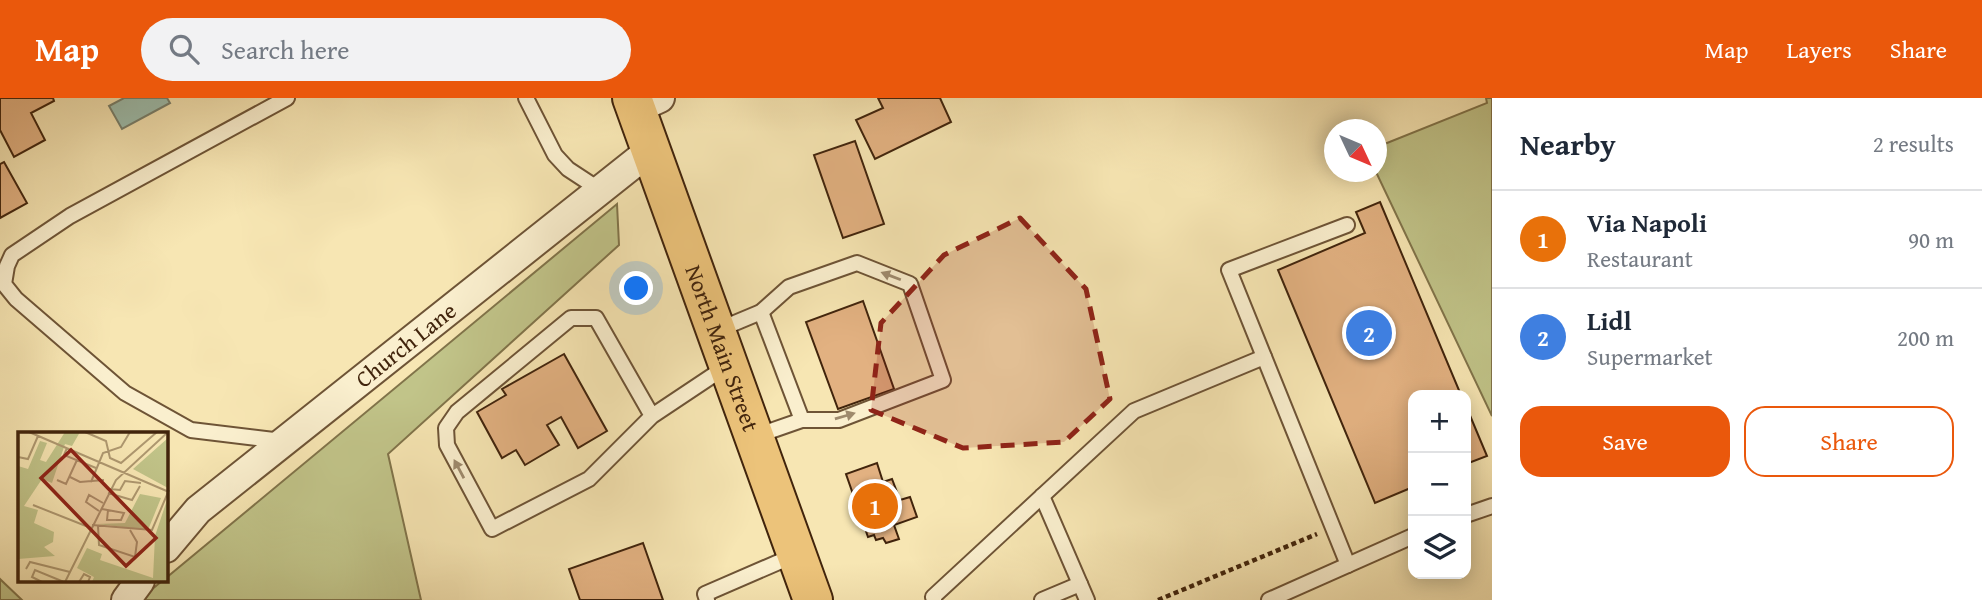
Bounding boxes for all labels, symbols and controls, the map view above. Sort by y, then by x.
search box [141,18,631,81]
text: Map [35,25,99,73]
icon: search [165,30,203,68]
text: Search here [221,30,349,69]
text: Map [1705,32,1748,67]
text: Layers [1786,32,1852,67]
text: Share [1890,32,1947,67]
north arrow [1324,119,1387,182]
text: Nearby [1520,122,1616,166]
text: 2 results [1873,127,1954,160]
text: Via Napoli [1587,203,1707,242]
text: 1 [1537,223,1549,256]
text: 90 m [1908,223,1954,256]
text: Restaurant [1587,242,1693,275]
street label: North Main Street [678,260,768,436]
your location [619,271,653,305]
one-way arrow [880,271,901,282]
street label: Church Lane [348,294,463,395]
text: Lidl [1587,301,1632,340]
pin: 2 [1346,307,1392,359]
text: 2 [1537,321,1549,354]
text: 200 m [1897,321,1954,354]
text: Supermarket [1587,340,1713,373]
map controls [1408,390,1471,579]
button: + [1408,390,1471,453]
button: Save [1520,406,1730,477]
button: Share [1744,406,1954,477]
one-way arrow [834,411,855,421]
inset map [18,432,168,582]
button: − [1408,453,1471,516]
one-way arrow [454,459,465,479]
pin: 1 [852,480,898,532]
button: layers [1408,516,1471,579]

